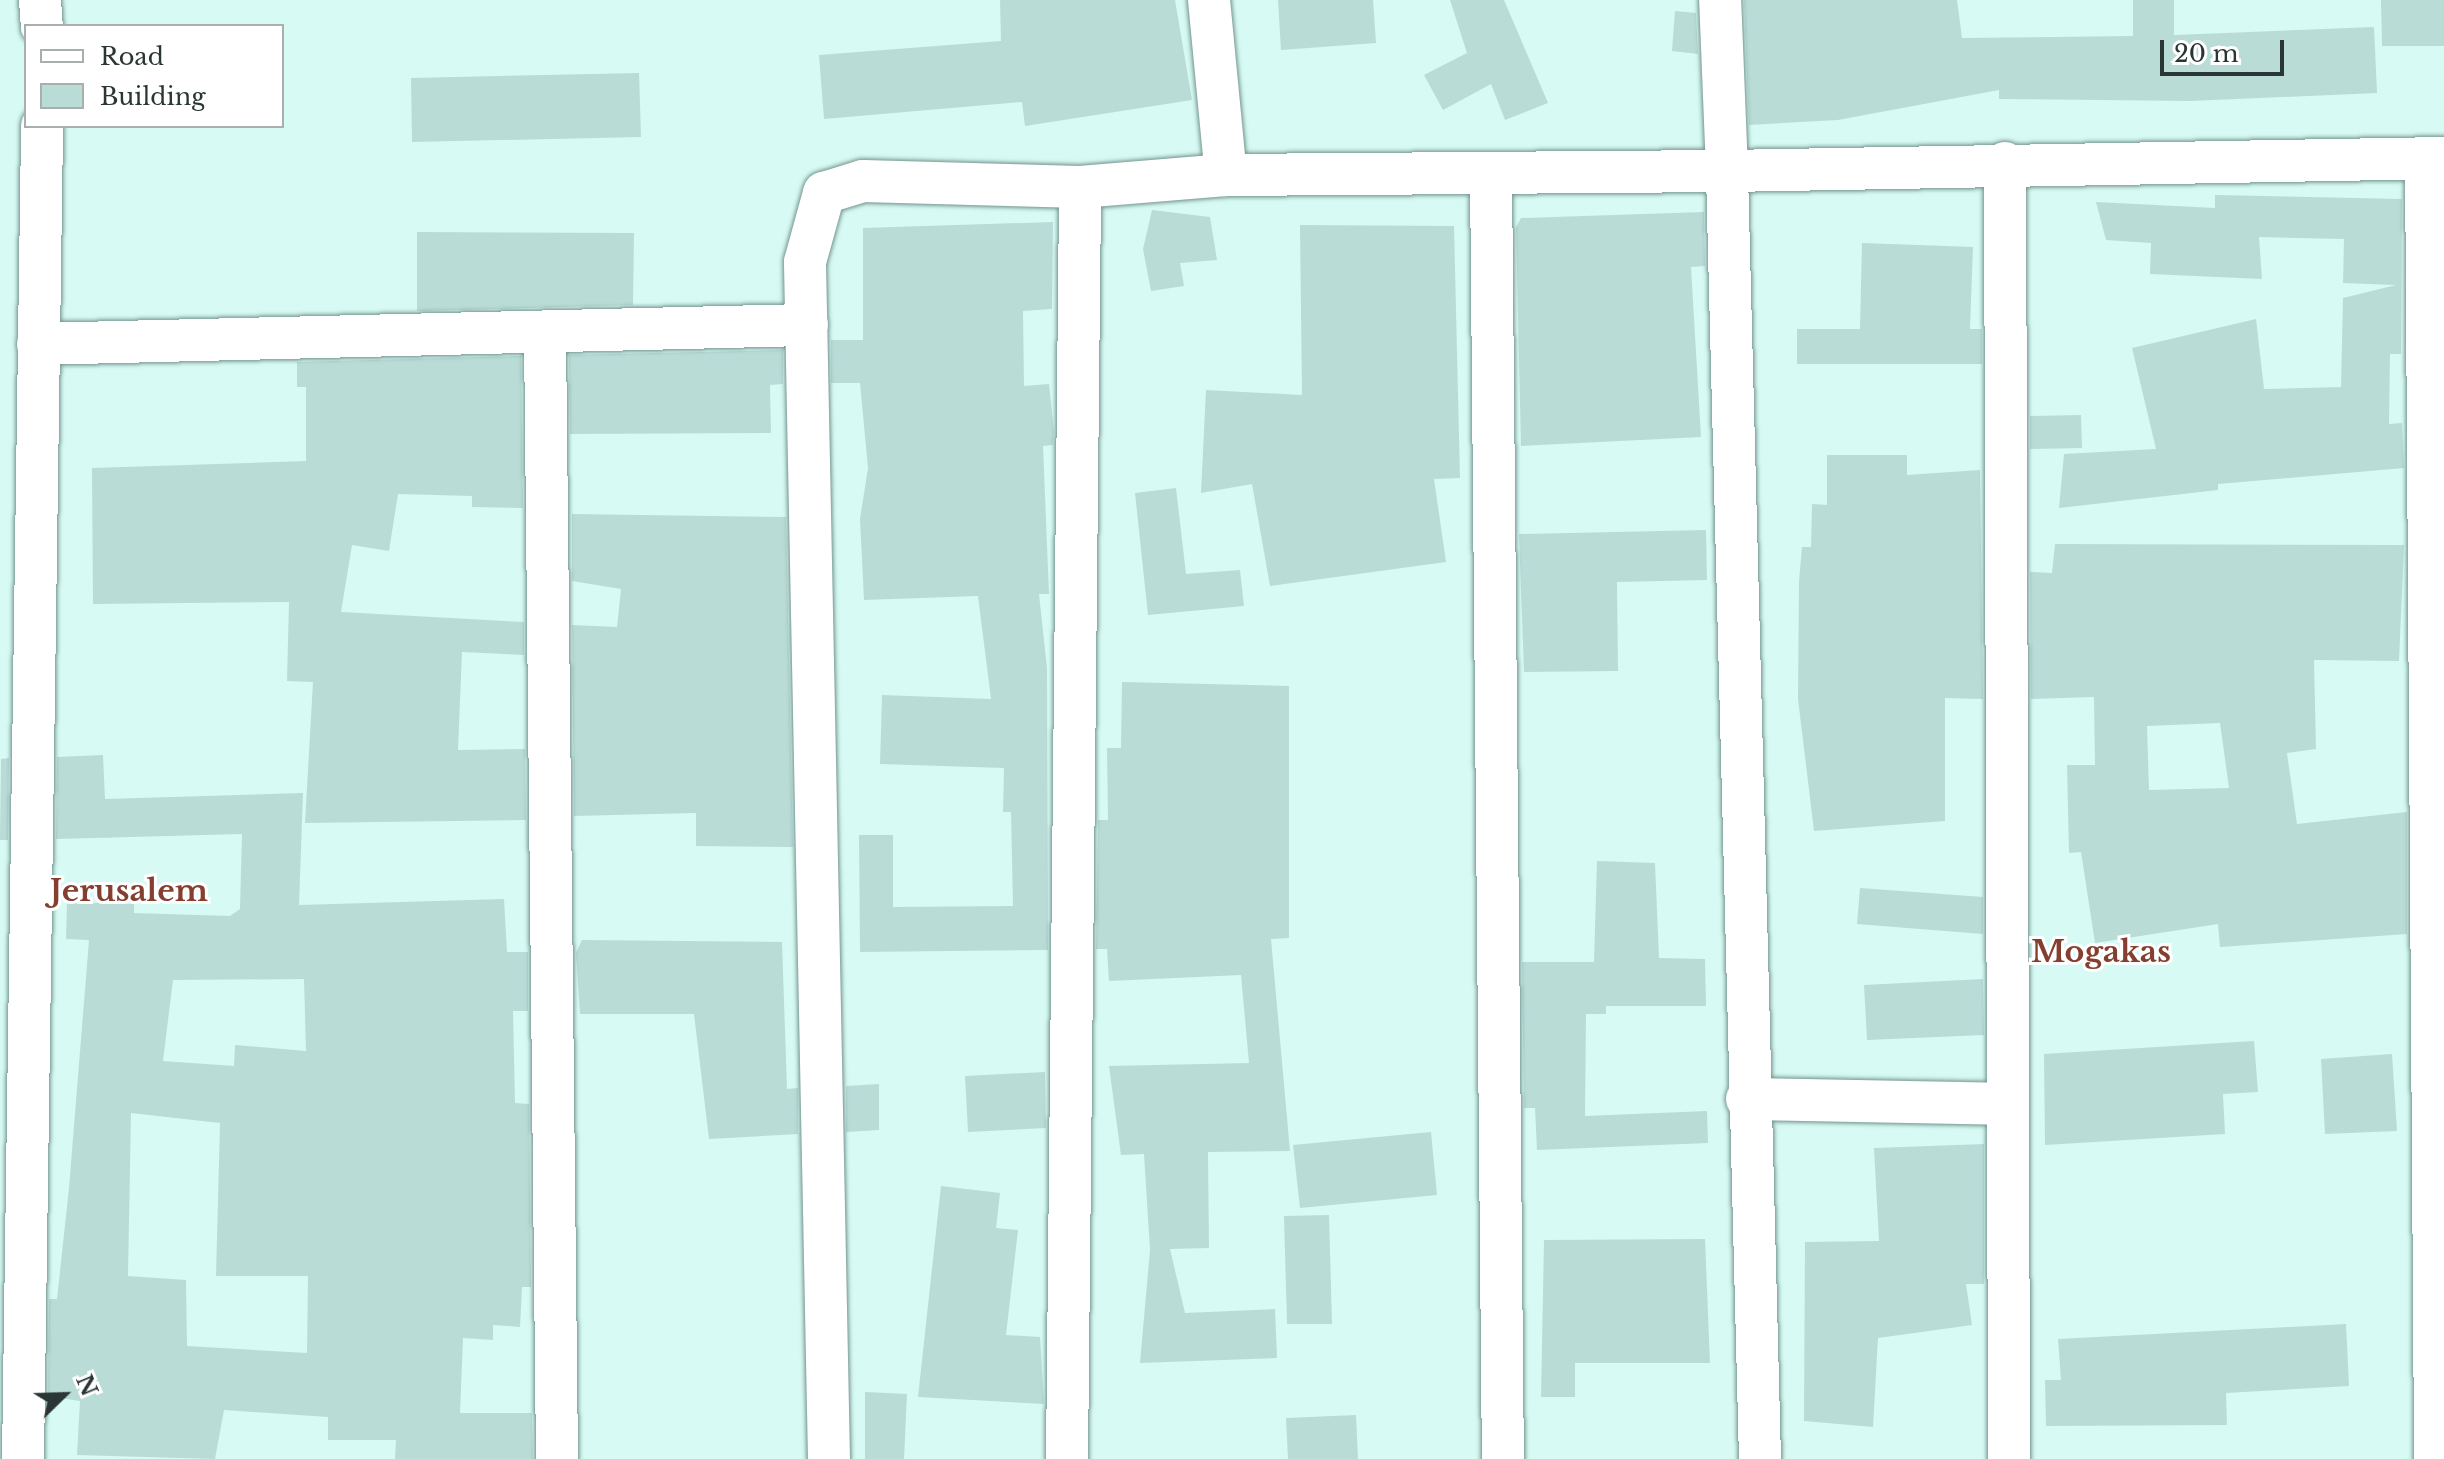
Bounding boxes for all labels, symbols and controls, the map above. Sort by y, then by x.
legend [24,24,284,128]
scale bar [2164,24,2288,74]
text: 20 m [2174,39,2239,68]
text: Road [100,42,164,71]
text: Building [100,82,206,111]
district label: Jerusalem [50,873,208,909]
district label: Mogakas [2031,934,2171,970]
north arrow [24,1355,104,1435]
text: N [70,1371,103,1400]

